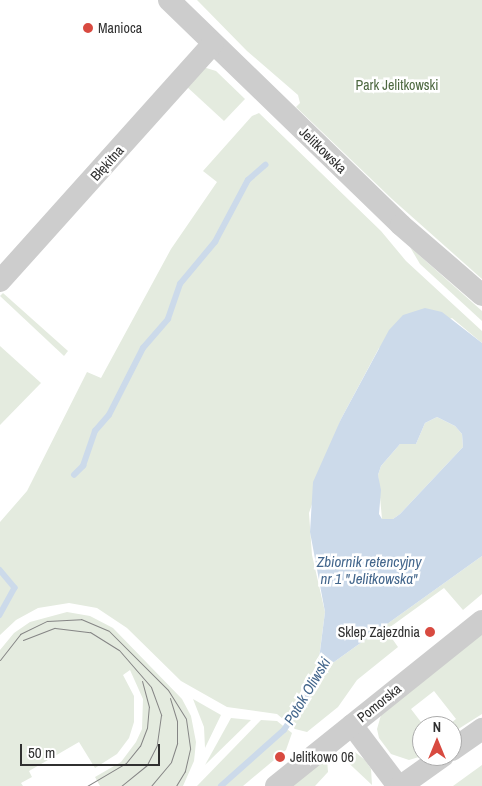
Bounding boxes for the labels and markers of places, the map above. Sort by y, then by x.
place label: Manioca [98,20,142,36]
marker: Manioca [82,22,94,34]
place label: Sklep Zajezdnia [338,624,420,640]
marker: Sklep Zajezdnia [424,626,436,638]
place label: Jelitkowo 06 [290,749,354,765]
marker: Jelitkowo 06 [274,751,286,763]

